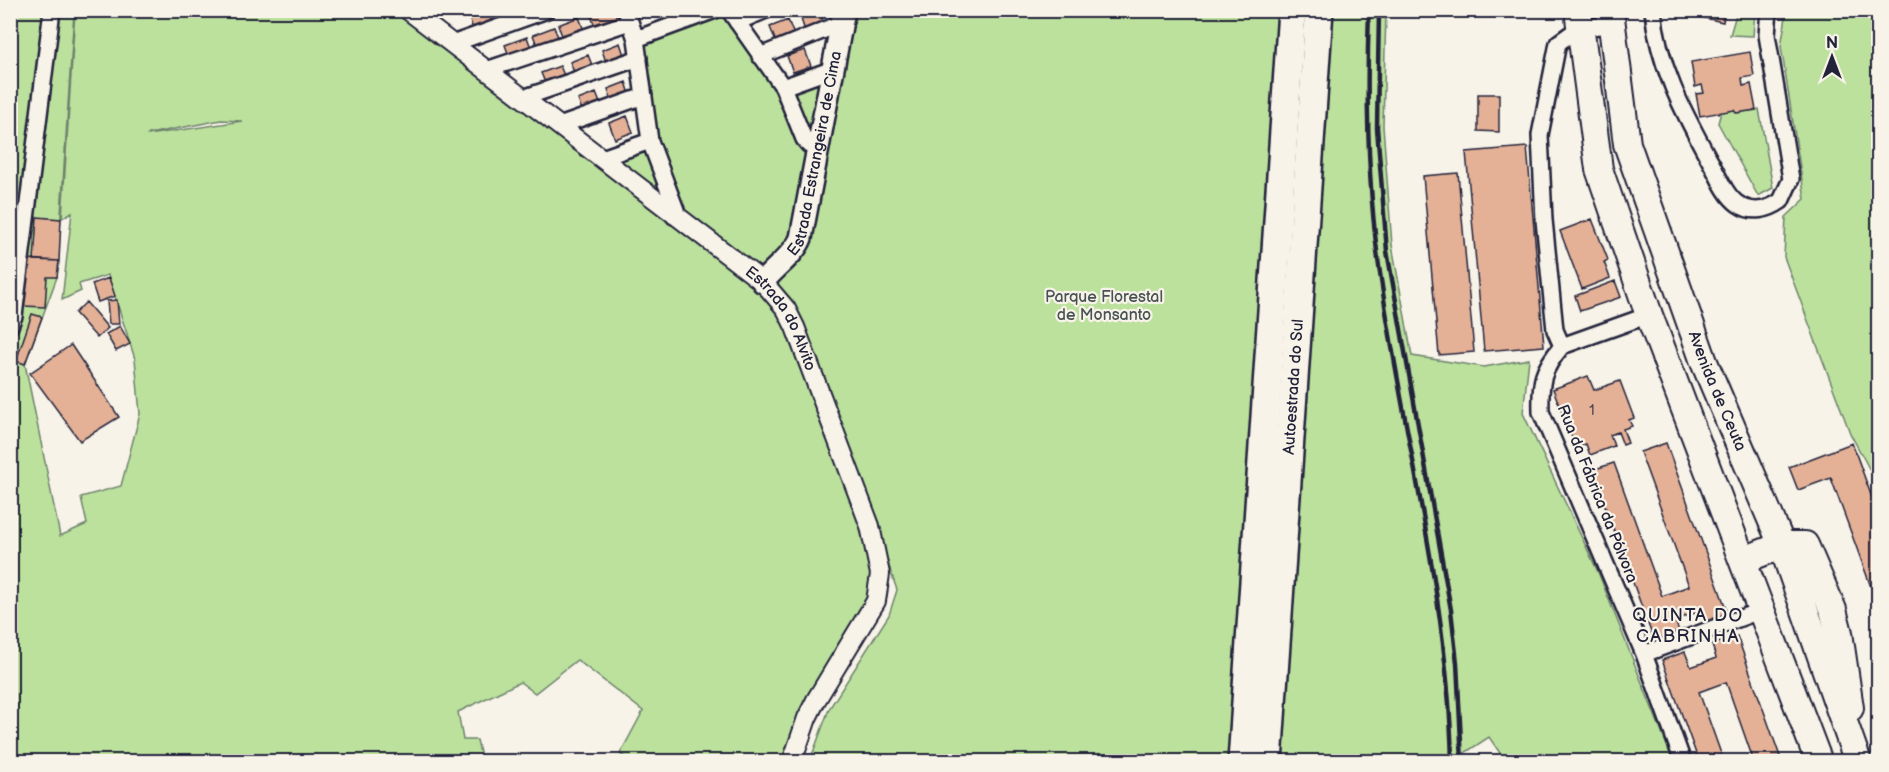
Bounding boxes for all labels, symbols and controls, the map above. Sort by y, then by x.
north arrow [1802,27,1862,87]
text: N [1826,34,1838,53]
street label: Estrada Estrangeira de Cima [783,49,846,260]
street label: Estrada do Alvito [741,262,820,373]
park label: Parque Florestal de Monsanto [1045,288,1163,325]
street label: Autoestrada do Sul [1279,318,1308,455]
street label: Avenida de Ceuta [1684,328,1750,454]
street label: Rua da Fábrica da Pólvora [1553,402,1641,586]
house number: 1 [1589,402,1595,419]
district label: QUINTA DO CABRINHA [1632,605,1744,647]

